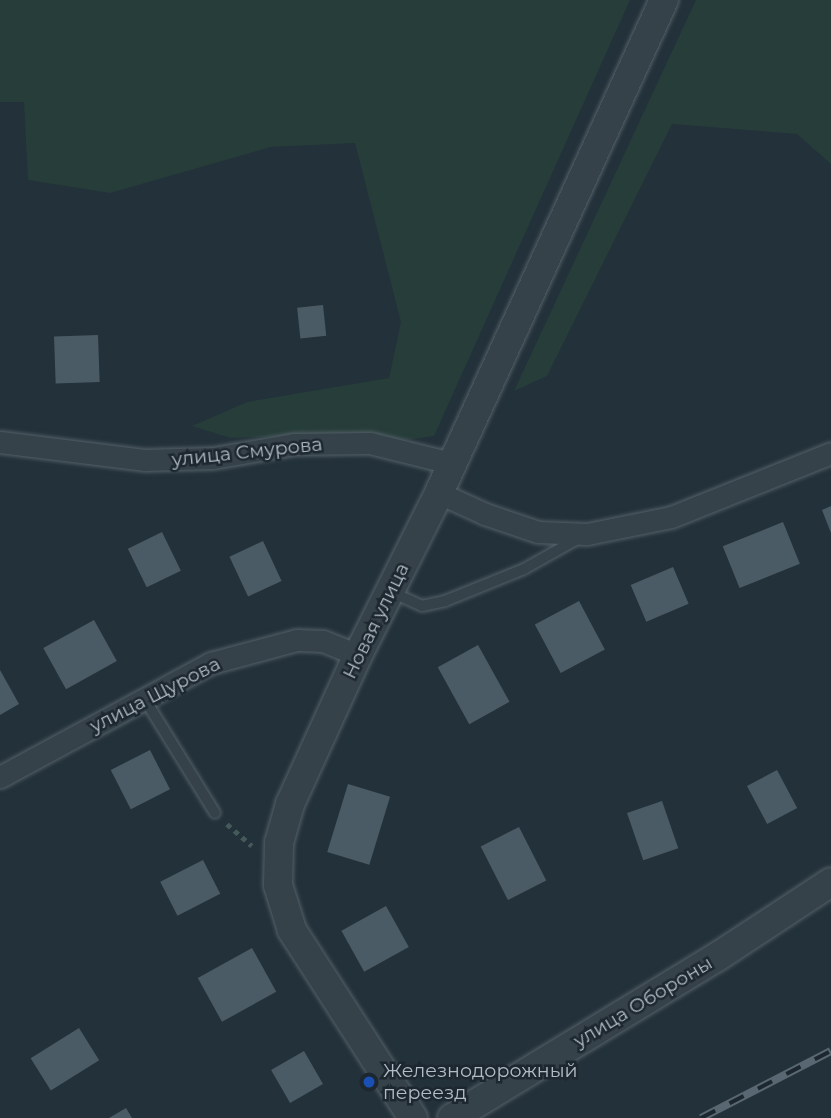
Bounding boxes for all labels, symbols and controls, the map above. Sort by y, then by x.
street label: улица Смурова [171,433,323,471]
street label: Новая улица [338,559,414,683]
street label: улица Щурова [86,652,224,738]
street label: улица Обороны [569,952,717,1052]
place label: Железнодорожный переезд [383,1060,578,1104]
marker: Железнодорожный переезд [361,1074,377,1090]

